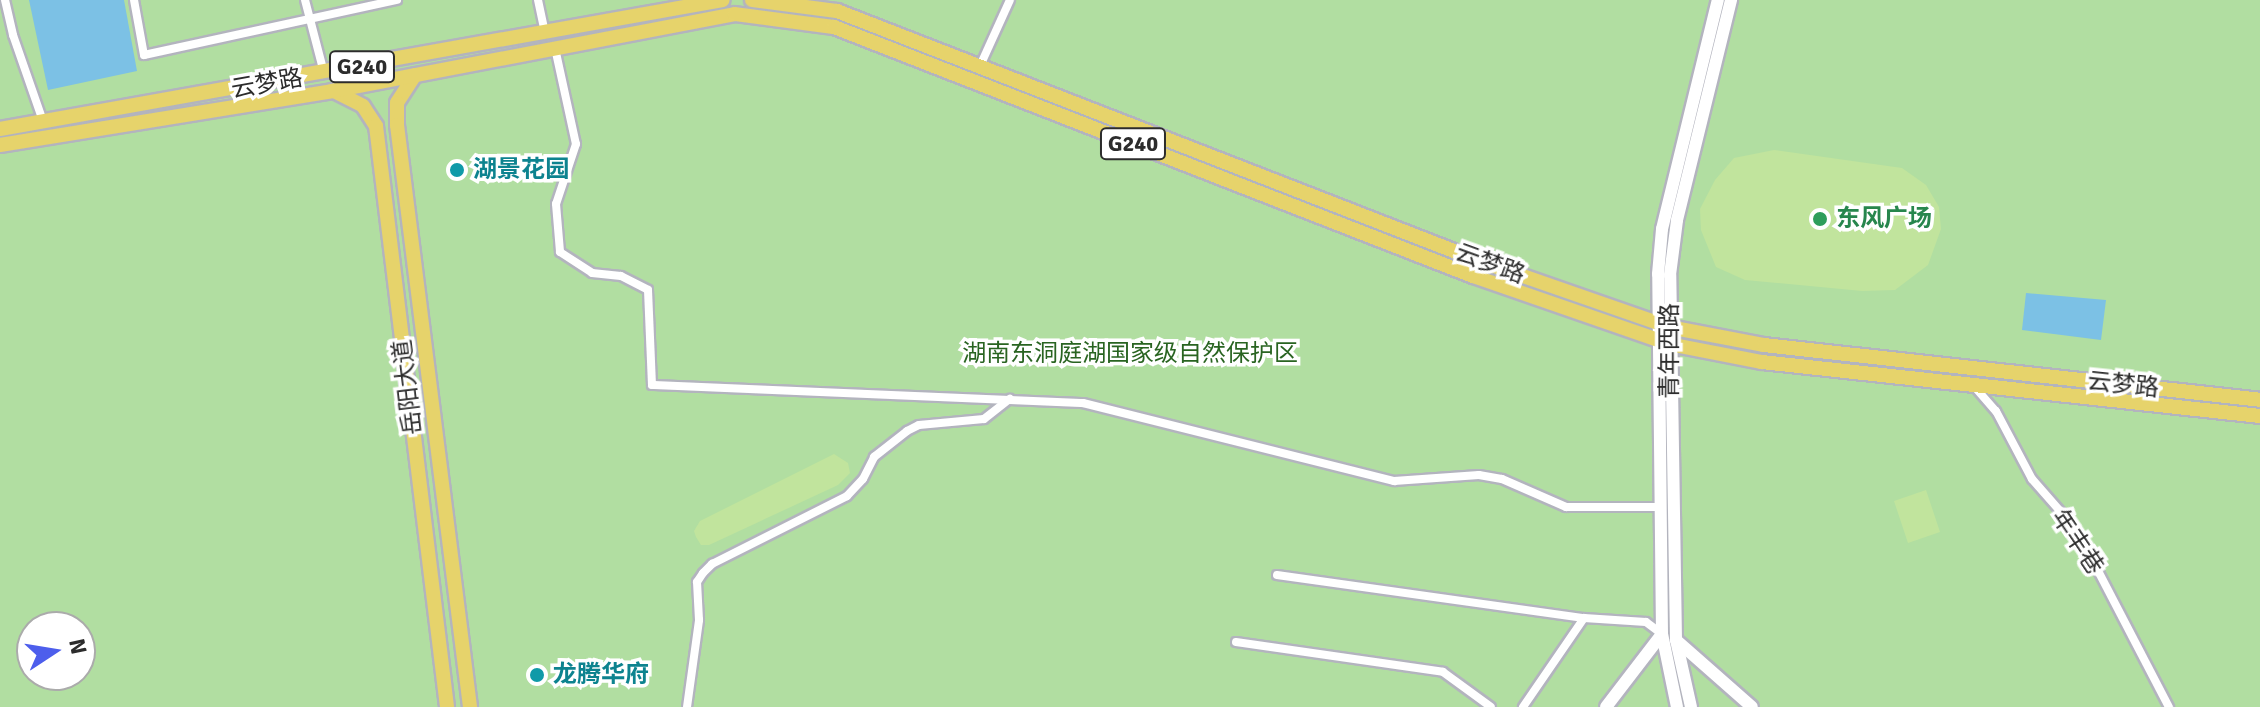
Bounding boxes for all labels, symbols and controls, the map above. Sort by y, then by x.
road number: G240 [328,49,396,85]
street label: 云梦路 [229,64,305,104]
road number: G240 [1099,126,1167,162]
place label: 湖景花园 [473,156,569,184]
marker: 湖景花园 [448,161,466,179]
place label: 东风广场 [1836,205,1932,233]
marker: 东风广场 [1811,210,1829,228]
street label: 云梦路 [1451,238,1529,290]
street label: 青年西路 [1656,303,1684,399]
street label: 岳阳大道 [388,338,428,436]
park label: 湖南东洞庭湖国家级自然保护区 [962,340,1298,368]
street label: 云梦路 [2086,367,2160,403]
street label: 年丰巷 [2045,504,2109,580]
north arrow [16,611,96,691]
text: N [63,636,93,657]
place label: 龙腾华府 [553,661,649,689]
marker: 龙腾华府 [528,666,546,684]

